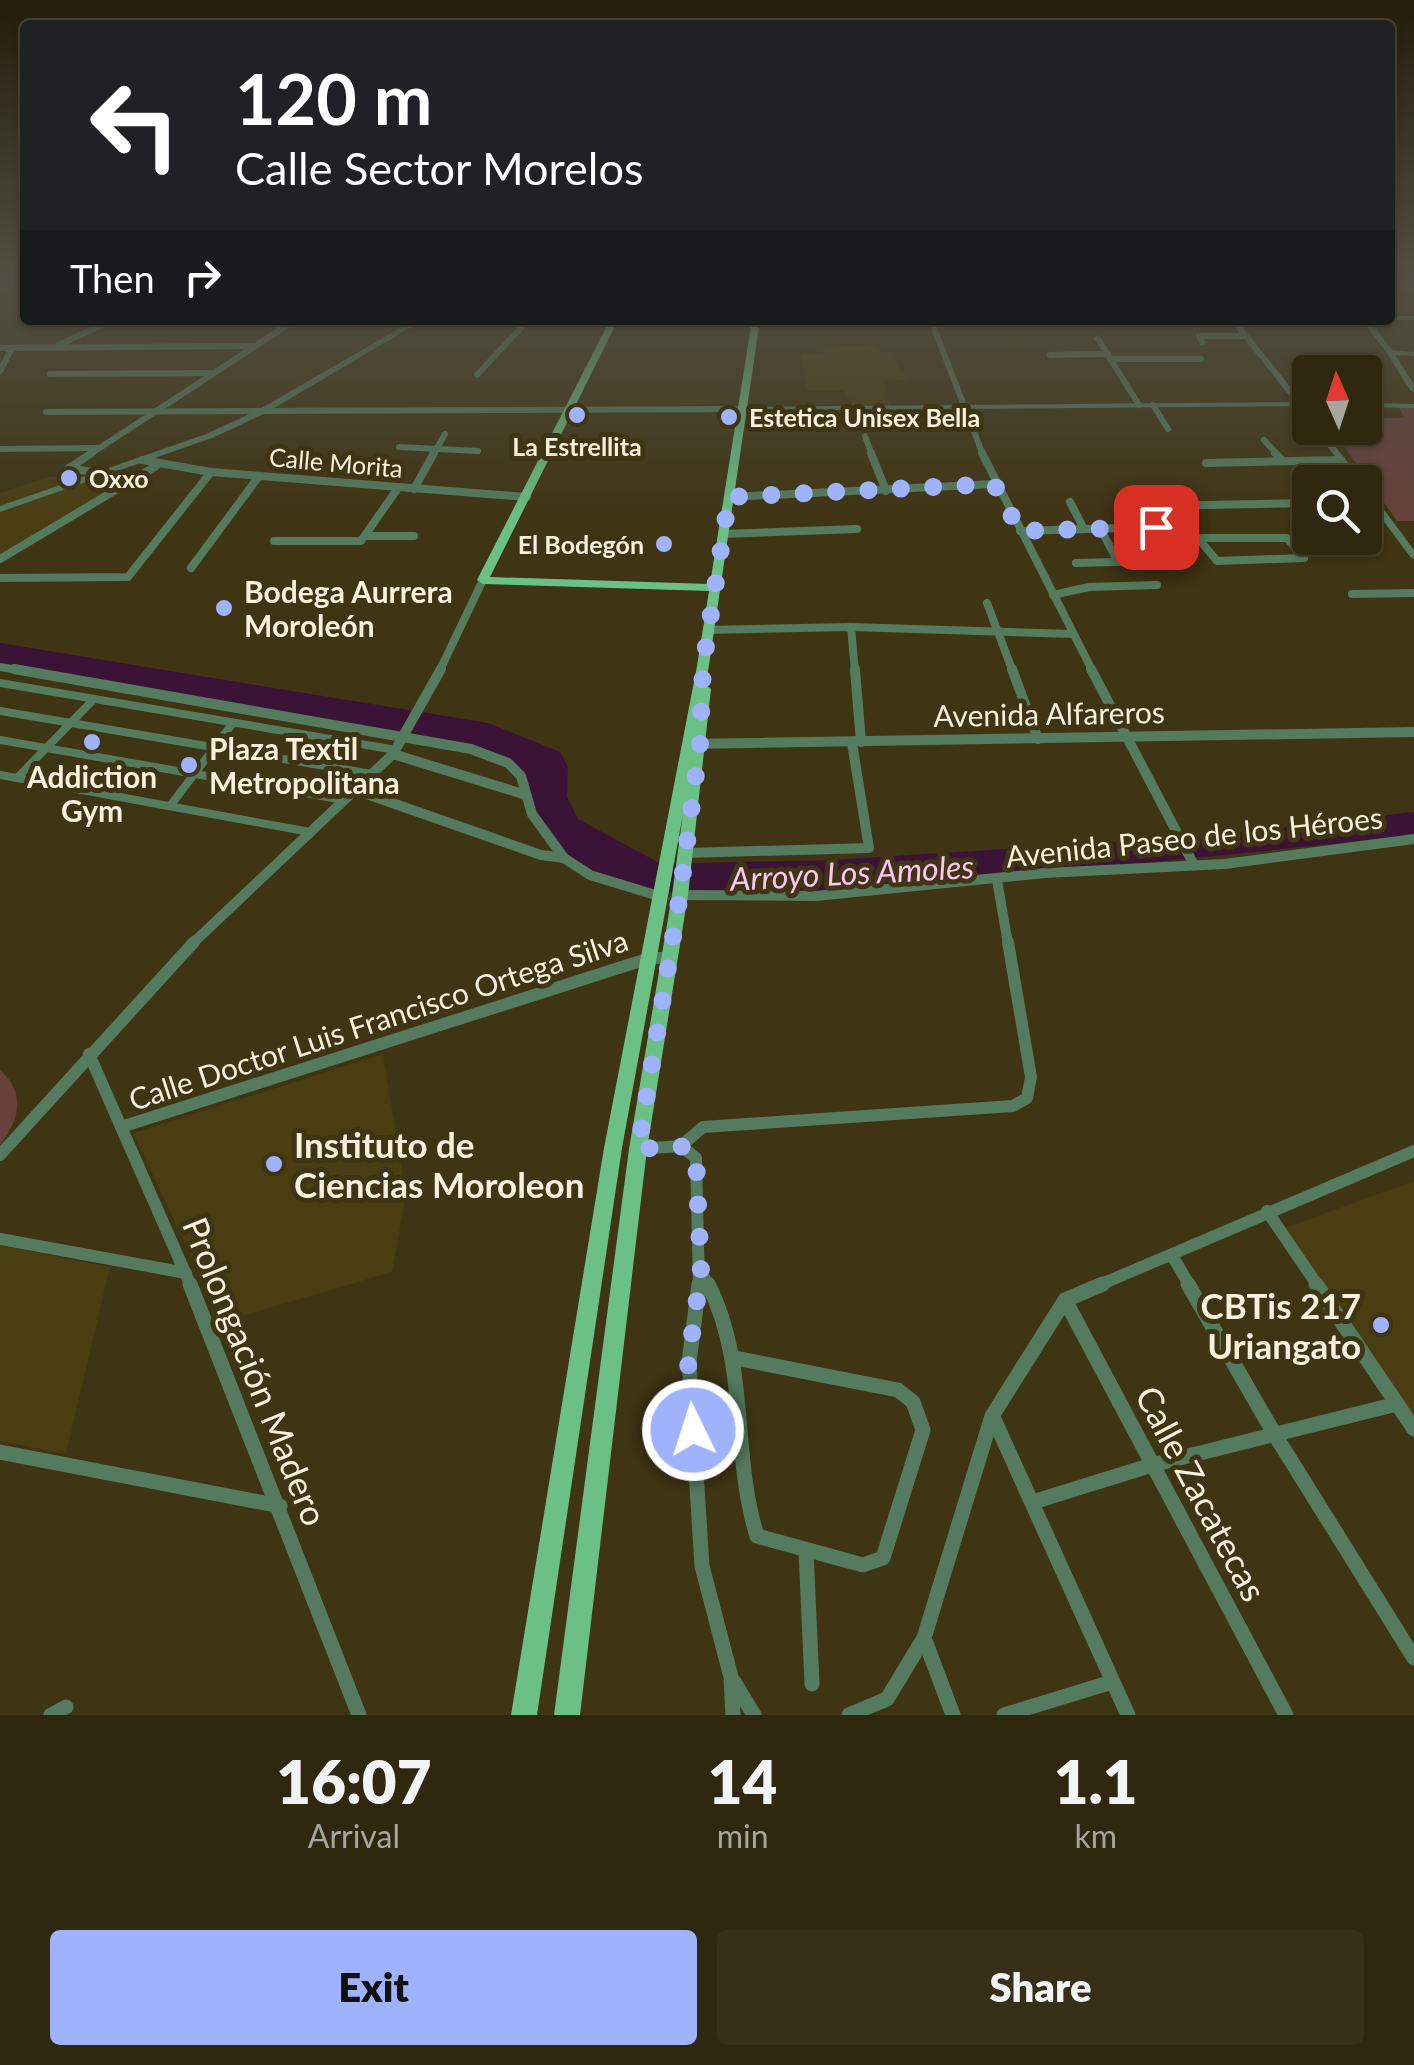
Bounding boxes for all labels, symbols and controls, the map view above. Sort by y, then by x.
text: 120 m [235,56,432,140]
icon: left [70,60,200,190]
text: Calle Sector Morelos [235,141,643,195]
icon: right [175,250,230,305]
text: Then [70,255,155,301]
north arrow [1292,355,1382,445]
map controls [1292,355,1382,555]
place label: Estetica Unisex Bella [749,402,980,432]
marker: La Estrellita [566,404,588,426]
marker: Estetica Unisex Bella [718,406,740,428]
place label: La Estrellita [512,431,642,461]
street label: Calle Morita [268,441,404,483]
place label: Oxxo [89,463,149,493]
button: search [1292,465,1382,555]
marker: Oxxo [58,467,80,489]
pin [1114,485,1199,570]
icon: arrive [1129,500,1184,555]
place label: El Bodegón [518,529,644,559]
marker: El Bodegón [653,533,675,555]
place label: Bodega Aurrera Moroleón [244,573,453,643]
marker: Bodega Aurrera Moroleón [213,597,235,619]
street label: Avenida Alfareros [933,693,1165,733]
place label: Plaza Textil Metropolitana [209,730,400,800]
marker: Addiction Gym [81,731,103,753]
marker: Plaza Textil Metropolitana [178,754,200,776]
place label: Addiction Gym [26,758,157,828]
street label: Avenida Paseo de los Héroes [1004,798,1384,874]
water label: Arroyo Los Amoles [727,846,975,898]
street label: Calle Doctor Luis Francisco Ortega Silva [124,921,632,1117]
place label: Instituto de Ciencias Moroleon [294,1123,584,1205]
marker: Instituto de Ciencias Moroleon [263,1153,285,1175]
street label: Prolongación Madero [175,1211,337,1531]
place label: CBTis 217 Uriangato [1201,1284,1361,1366]
marker: CBTis 217 Uriangato [1370,1314,1392,1336]
position arrow [641,1378,745,1482]
street label: Calle Zacatecas [1128,1378,1276,1608]
text: 16:07 [276,1745,431,1817]
text: 14 [708,1745,777,1817]
text: 1.1 [1054,1745,1138,1817]
text: Arrival [308,1816,400,1855]
text: min [717,1816,769,1855]
text: km [1074,1816,1117,1855]
button: Exit [50,1930,697,2045]
button: Share [717,1930,1364,2045]

